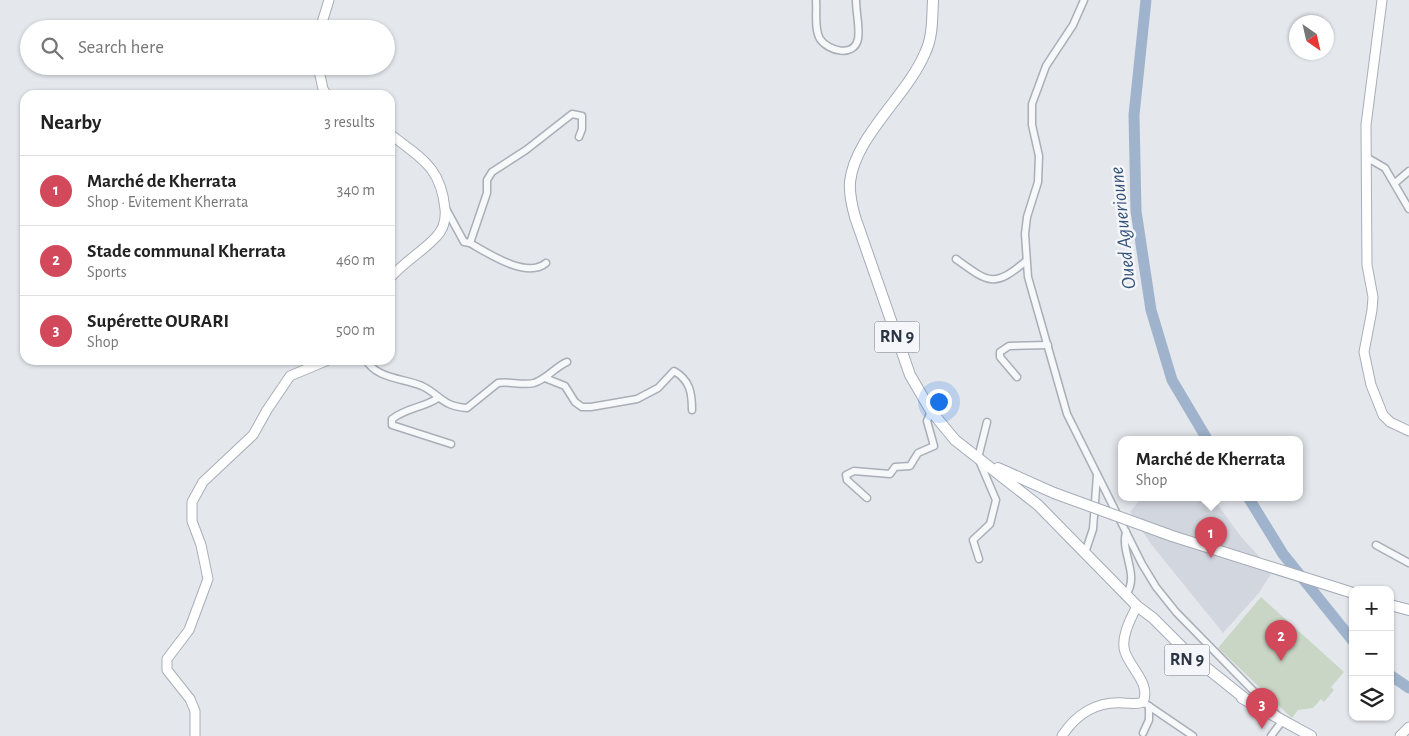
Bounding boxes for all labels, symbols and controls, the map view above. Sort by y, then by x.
north arrow [1289,15,1334,60]
search box [20,20,395,75]
icon: search [38,34,66,62]
text: Search here [78,38,164,57]
text: Nearby [40,112,101,133]
text: 3 results [324,114,375,130]
water label: Oued Aguerioune [1107,165,1139,290]
text: Marché de Kherrata [87,172,237,191]
text: 1 [53,182,59,198]
text: 340 m [337,182,375,198]
text: Shop · Evitement Kherrata [87,194,248,210]
text: Stade communal Kherrata [87,242,286,261]
text: 2 [52,252,60,268]
text: 460 m [336,252,375,268]
text: Sports [87,264,127,280]
text: Supérette OURARI [87,312,229,331]
text: 3 [53,322,59,338]
text: 500 m [336,322,375,338]
road number: RN 9 [874,322,920,352]
text: Shop [87,334,119,350]
your location [926,389,952,415]
popup [1118,436,1303,501]
text: Marché de Kherrata [1136,450,1285,469]
text: Shop [1136,472,1167,488]
pin: 1 [1195,517,1227,558]
map controls [1349,586,1394,721]
button: + [1349,586,1394,631]
pin: 2 [1265,620,1297,661]
button: − [1349,631,1394,676]
road number: RN 9 [1164,644,1210,676]
button: layers [1349,676,1394,721]
pin: 3 [1246,688,1278,729]

